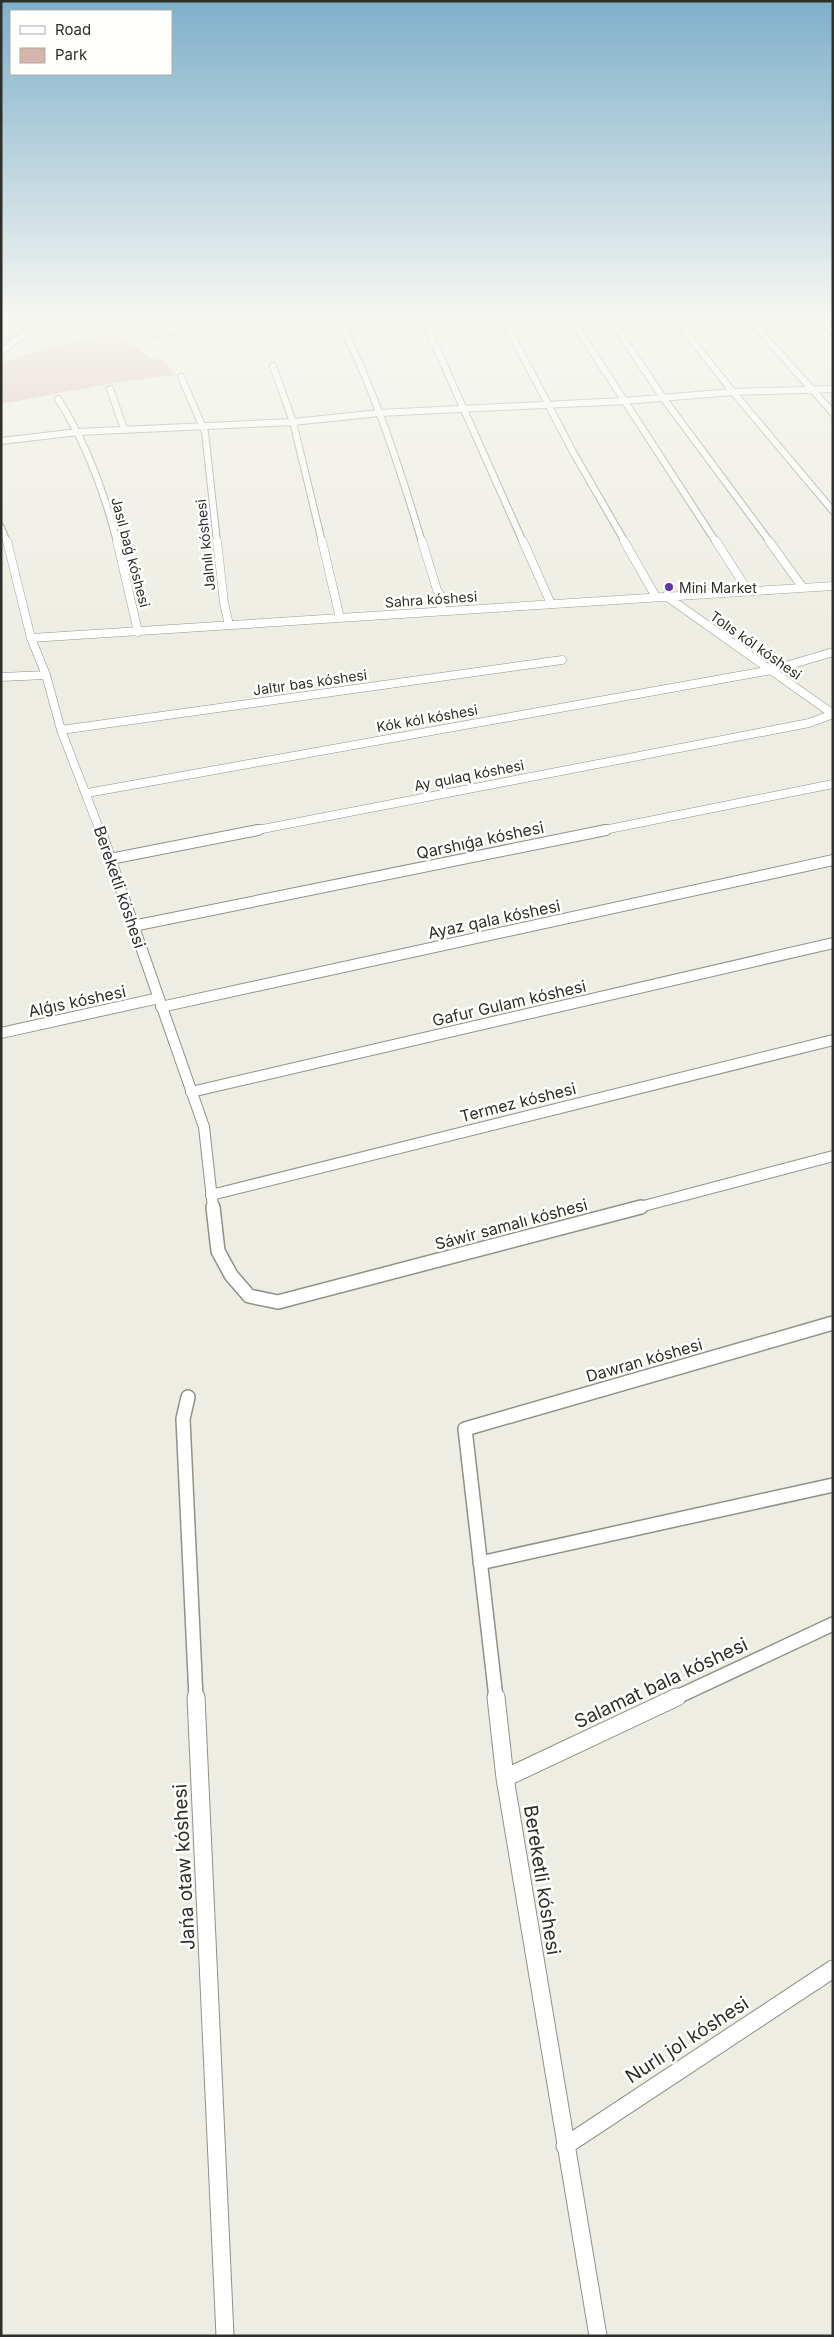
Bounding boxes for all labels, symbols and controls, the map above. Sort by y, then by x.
legend [10,10,172,75]
text: Road [55,20,91,39]
text: Park [55,45,88,64]
street label: Jasıl baǵ kóshesi [108,495,154,609]
street label: Jalnılı kóshesi [192,498,218,592]
place label: Mini Market [679,579,757,596]
marker: Mini Market [663,581,675,593]
street label: Sahra kóshesi [384,587,478,611]
street label: Tolıs kól kóshesi [707,607,805,683]
street label: Jaltır bas kóshesi [252,666,368,698]
street label: Kók kól kóshesi [375,701,479,735]
street label: Ay qulaq kóshesi [413,756,525,794]
street label: Qarshıǵa kóshesi [414,817,546,863]
street label: Bereketli kóshesi [90,823,150,951]
street label: Ayaz qala kóshesi [426,895,562,943]
street label: Gafur Gulam kóshesi [430,976,588,1030]
street label: Alǵıs kóshesi [26,981,128,1021]
street label: Termez kóshesi [458,1078,578,1126]
street label: Sáwir samalı kóshesi [433,1194,589,1254]
street label: Dawran kóshesi [583,1334,705,1386]
street label: Salamat bala kóshesi [571,1633,751,1733]
street label: Jańa otaw kóshesi [168,1783,200,1951]
street label: Bereketli kóshesi [519,1803,565,1957]
street label: Nurlı jol kóshesi [621,1992,753,2088]

